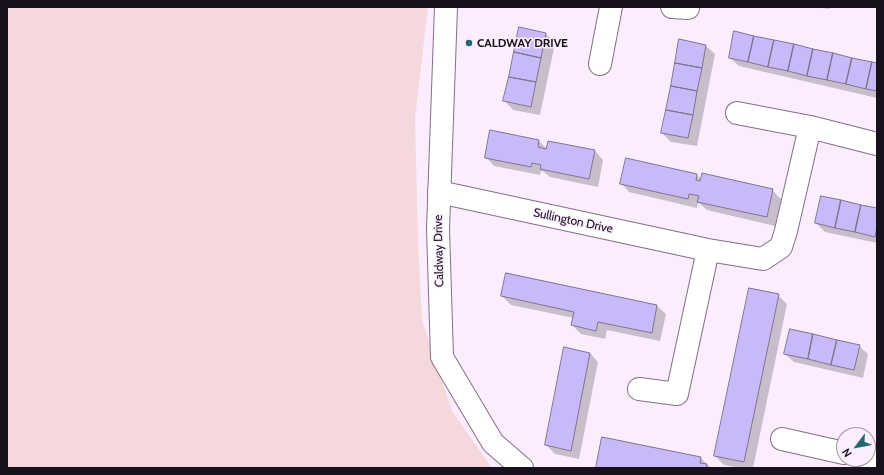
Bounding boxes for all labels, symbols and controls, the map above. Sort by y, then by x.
place label: CALDWAY DRIVE [477,36,568,50]
marker: CALDWAY DRIVE [464,38,474,48]
street label: Sullington Drive [532,206,614,236]
street label: Caldway Drive [431,215,447,287]
north arrow [836,427,876,467]
text: N [839,446,855,460]

